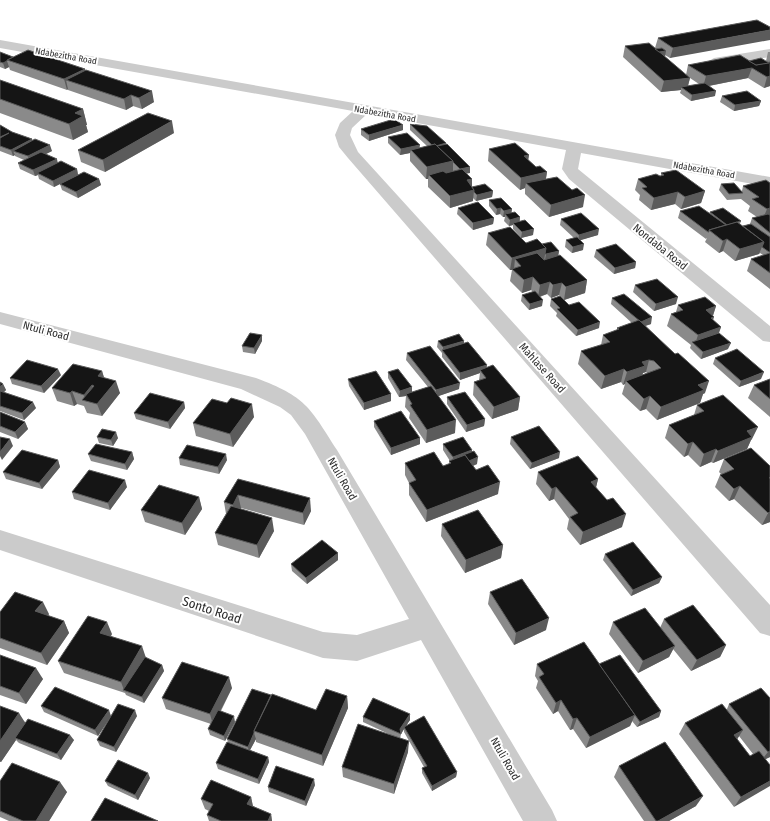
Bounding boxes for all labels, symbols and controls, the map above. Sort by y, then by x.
street label: Ndabezitha Road [34,46,98,66]
street label: Ndabezitha Road [353,104,417,124]
street label: Ndabezitha Road [672,160,736,180]
street label: Nondaba Road [630,221,690,273]
street label: Ntuli Road [22,319,70,343]
street label: Mahlase Road [516,340,568,396]
street label: Ntuli Road [325,455,359,503]
street label: Sonto Road [181,593,243,627]
street label: Ntuli Road [488,735,522,783]

